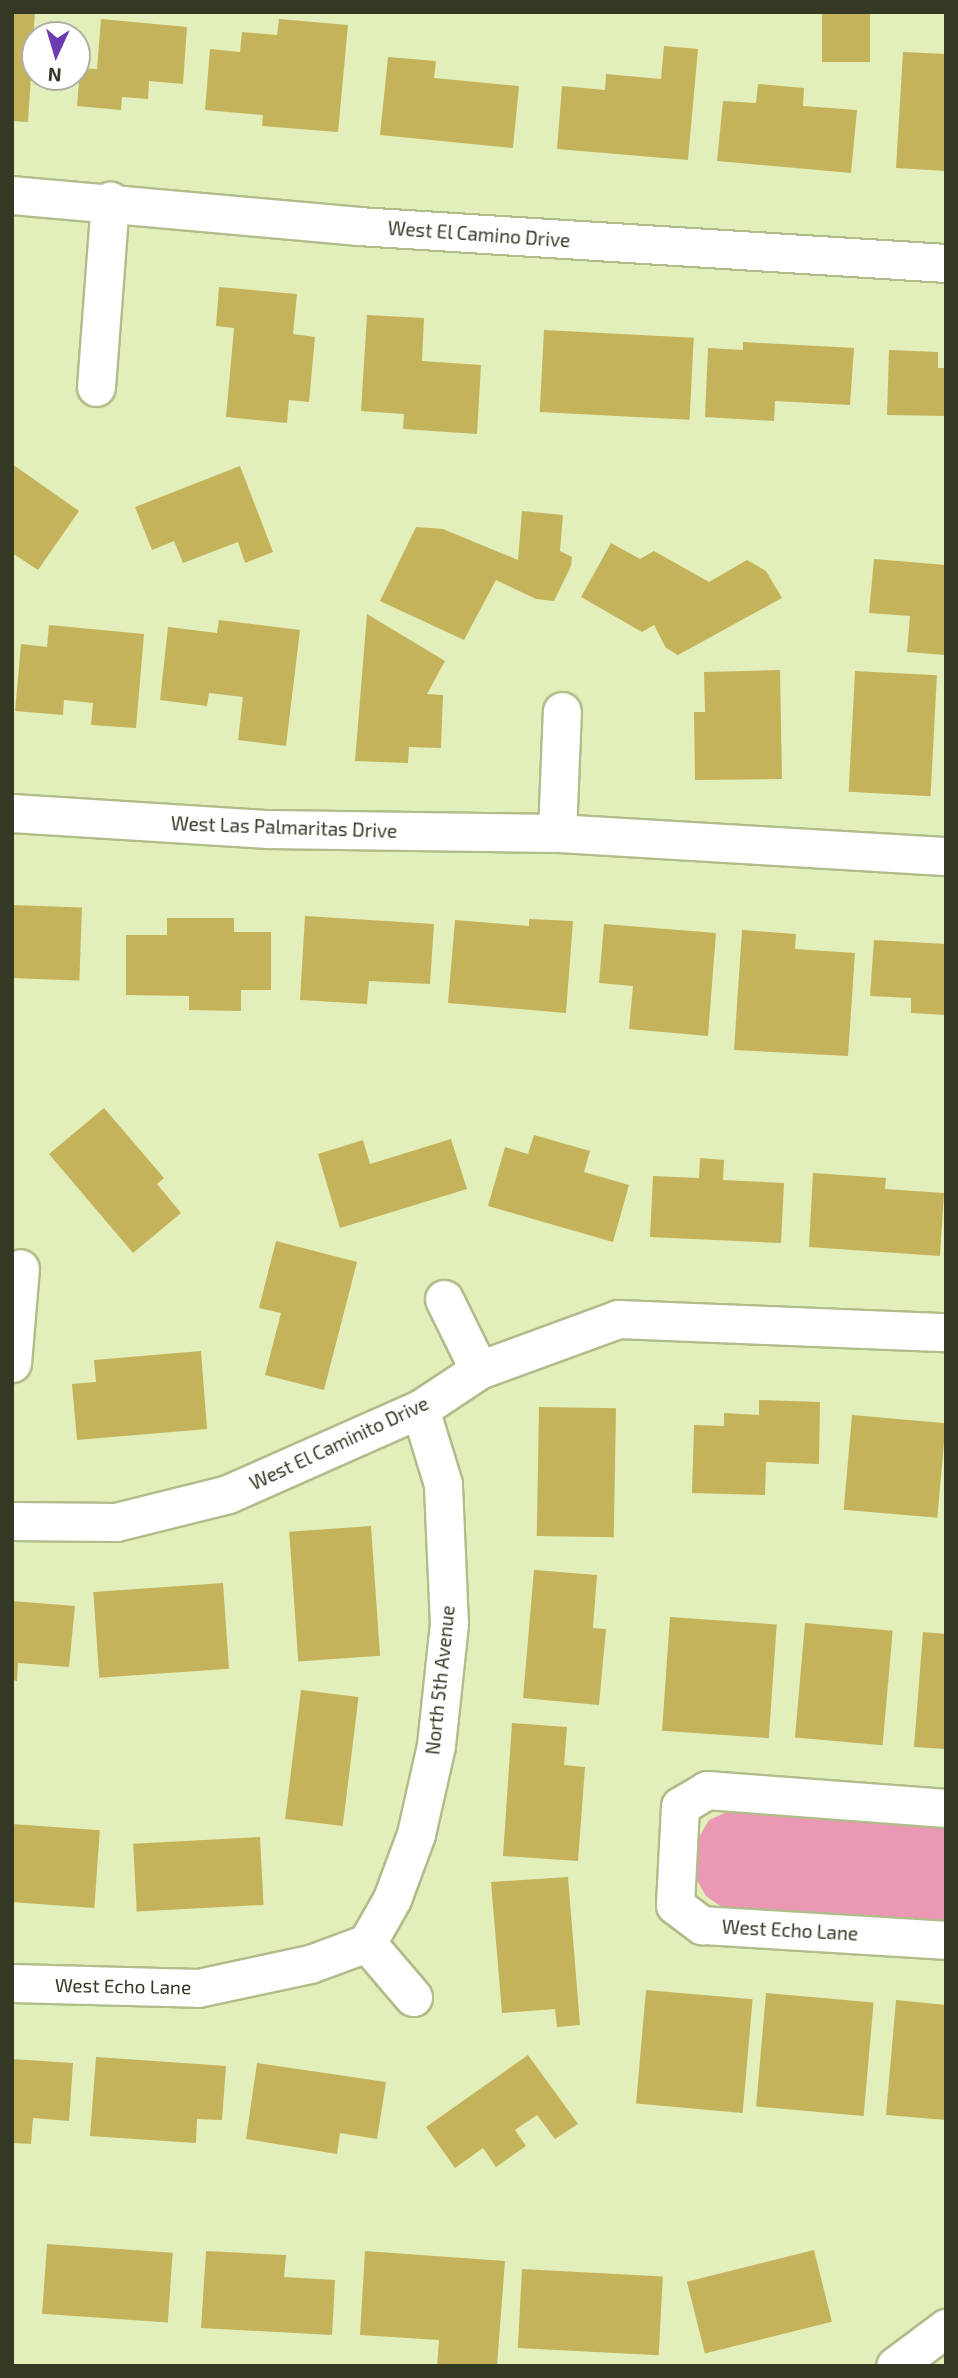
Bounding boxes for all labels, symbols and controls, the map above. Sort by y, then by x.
north arrow [21,21,91,91]
text: N [47,64,62,87]
street label: West El Camino Drive [387,216,571,252]
street label: West Las Palmaritas Drive [170,812,398,842]
street label: West El Caminito Drive [246,1391,432,1495]
street label: North 5th Avenue [421,1604,459,1756]
street label: West Echo Lane [721,1915,859,1945]
street label: West Echo Lane [55,1973,191,1999]

